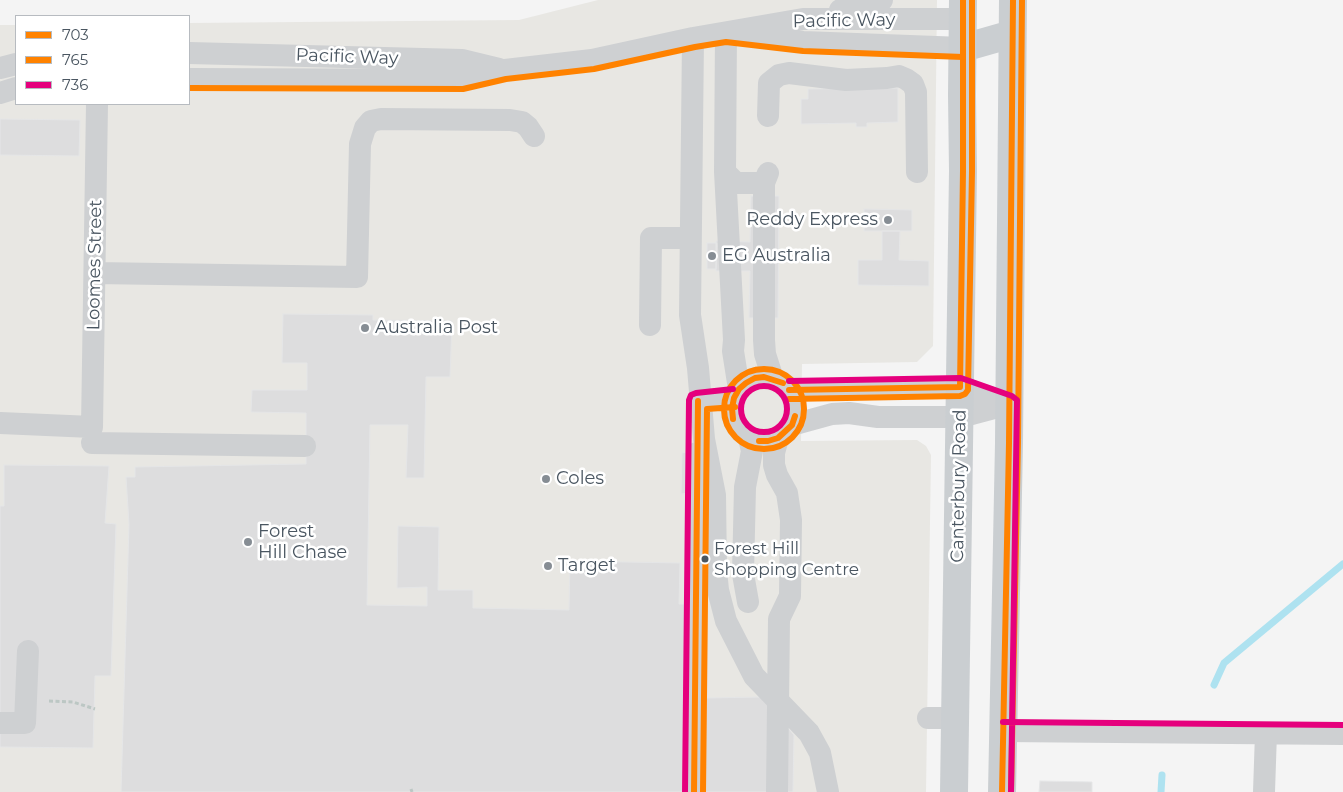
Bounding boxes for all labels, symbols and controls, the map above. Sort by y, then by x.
street label: Pacific Way [792,9,896,33]
legend [15,15,190,105]
text: 703 [62,25,89,44]
street label: Pacific Way [295,44,399,70]
text: 765 [62,50,88,69]
text: 736 [62,75,88,94]
street label: Loomes Street [83,199,107,331]
place label: Reddy Express [746,209,878,231]
marker: Reddy Express [882,214,894,226]
place label: EG Australia [722,245,831,267]
marker: EG Australia [706,250,718,262]
place label: Australia Post [375,317,498,339]
marker: Australia Post [359,322,371,334]
street label: Canterbury Road [947,409,971,563]
place label: Coles [556,468,604,490]
marker: Coles [540,473,552,485]
place label: Forest Hill Chase [258,521,347,564]
marker: Forest Hill Chase [242,536,254,548]
place label: Forest Hill Shopping Centre [714,539,859,579]
marker: Forest Hill Shopping Centre [700,554,710,564]
place label: Target [558,555,616,577]
marker: Target [542,560,554,572]

